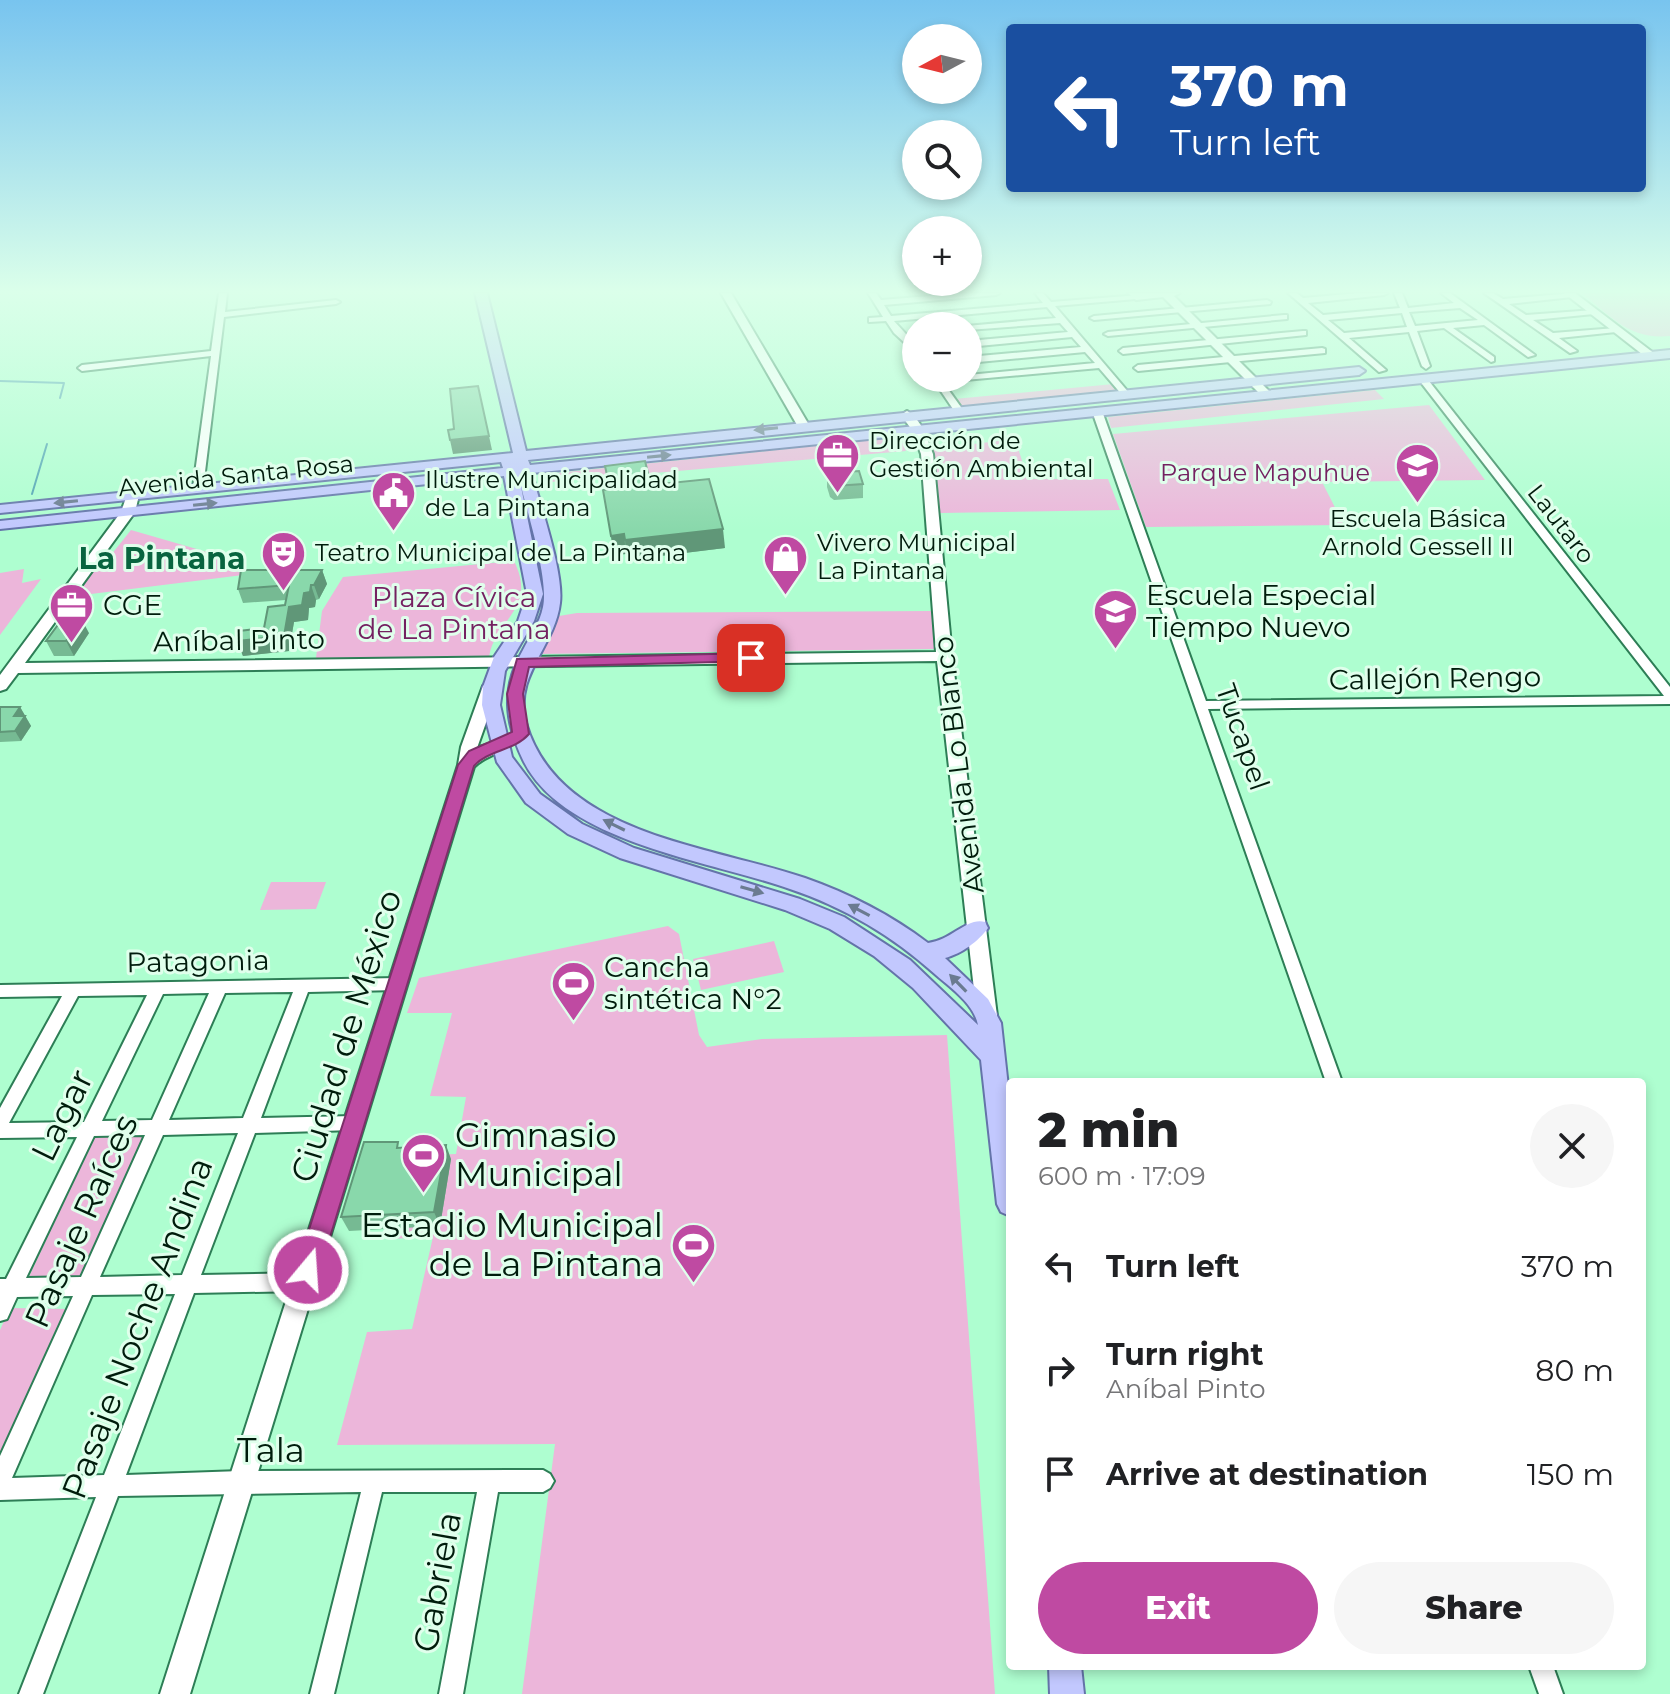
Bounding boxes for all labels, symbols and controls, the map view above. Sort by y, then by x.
north arrow [902,24,982,104]
map controls [902,24,982,392]
text: 370 m [1170,52,1349,120]
icon: left [1038,56,1142,160]
button: search [902,120,982,200]
text: Turn left [1170,120,1321,164]
button: + [902,216,982,296]
button: − [902,312,982,392]
one-way arrow [754,423,779,436]
place label: Dirección de Gestión Ambiental [869,426,1094,483]
office icon: Dirección de Gestión Ambiental [814,431,862,494]
school or university icon: Escuela Básica Arnold Gessell II [1394,441,1442,504]
street label: Avenida Santa Rosa [117,449,355,502]
one-way arrow [647,449,672,462]
park label: Parque Mapuhue [1160,458,1370,487]
place label: Ilustre Municipalidad de La Pintana [425,465,678,522]
public building icon: Ilustre Municipalidad de La Pintana [370,470,418,533]
street label: Lautaro [1522,478,1601,569]
one-way arrow [53,495,78,508]
one-way arrow [193,497,218,510]
place label: Escuela Básica Arnold Gessell II [1322,504,1514,561]
place label: Vivero Municipal La Pintana [817,528,1016,585]
theatre icon: Teatro Municipal de La Pintana [260,529,308,592]
shop icon: Vivero Municipal La Pintana [762,533,810,596]
place label: Teatro Municipal de La Pintana [315,538,686,567]
district label: La Pintana [78,540,246,577]
place label: Escuela Especial Tiempo Nuevo [1146,578,1376,644]
park label: Plaza Cívica de La Pintana [358,580,550,646]
office icon: CGE [48,581,96,644]
school or university icon: Escuela Especial Tiempo Nuevo [1091,587,1139,650]
place label: CGE [103,588,162,622]
street label: Aníbal Pinto [153,622,325,658]
pin [717,624,785,692]
street label: Avenida Lo Blanco [925,635,991,895]
icon: arrive [729,636,773,680]
street label: Callejón Rengo [1329,659,1541,697]
street label: Tucapel [1209,679,1277,795]
one-way arrow [602,819,625,832]
street label: Ciudad de México [282,885,410,1187]
one-way arrow [739,885,764,897]
one-way arrow [848,904,870,918]
street label: Patagonia [126,943,270,979]
place label: Cancha sintética N°2 [604,950,782,1016]
sports icon: Cancha sintética N°2 [549,959,597,1022]
one-way arrow [949,974,967,993]
street label: Lagar [22,1062,102,1168]
text: 2 min [1038,1101,1179,1159]
button: close [1530,1104,1614,1188]
street label: Pasaje Raíces [15,1108,147,1334]
place label: Gimnasio Municipal [455,1114,623,1195]
sports icon: Gimnasio Municipal [400,1131,448,1194]
street label: Pasaje Noche Andina [52,1151,222,1505]
text: 600 m · 17:09 [1038,1160,1206,1192]
place label: Estadio Municipal de La Pintana [361,1204,663,1285]
sports icon: Estadio Municipal de La Pintana [670,1221,718,1284]
position arrow [266,1228,350,1312]
icon: left [1038,1244,1082,1288]
text: Turn left [1106,1248,1239,1285]
text: 370 m [1521,1248,1614,1285]
text: Turn right [1106,1336,1263,1373]
icon: right [1038,1348,1082,1392]
text: 80 m [1535,1352,1614,1389]
text: Aníbal Pinto [1106,1373,1266,1405]
street label: Tala [237,1429,305,1471]
icon: arrive [1038,1452,1082,1496]
text: Arrive at destination [1106,1456,1428,1493]
text: 150 m [1527,1456,1614,1493]
street label: Gabriela [404,1509,470,1655]
button: Exit [1038,1562,1318,1654]
button: Share [1334,1562,1614,1654]

